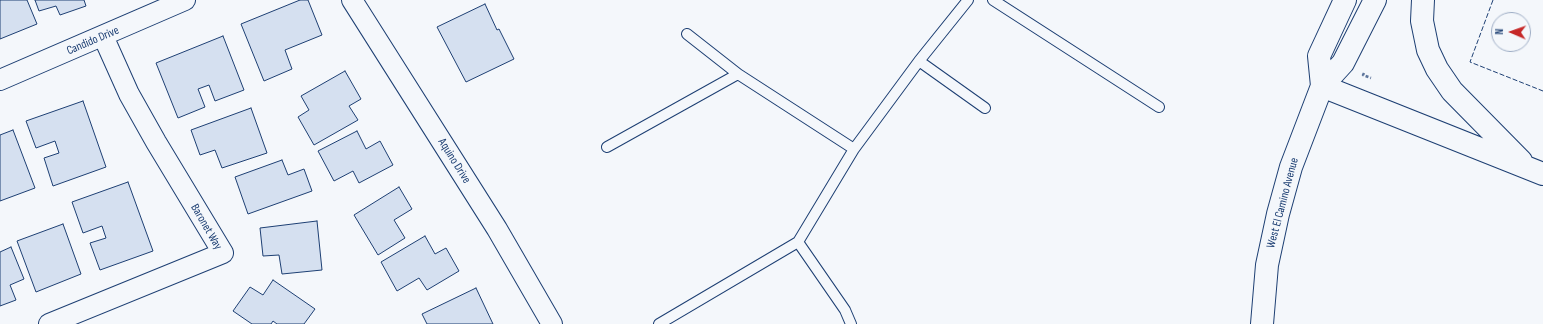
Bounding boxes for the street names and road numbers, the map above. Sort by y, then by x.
street label: Candido Drive [65,24,121,58]
street label: Aquino Drive [435,136,473,186]
street label: West El Camino Avenue [1264,156,1302,250]
street label: Baronet Way [187,202,225,252]

